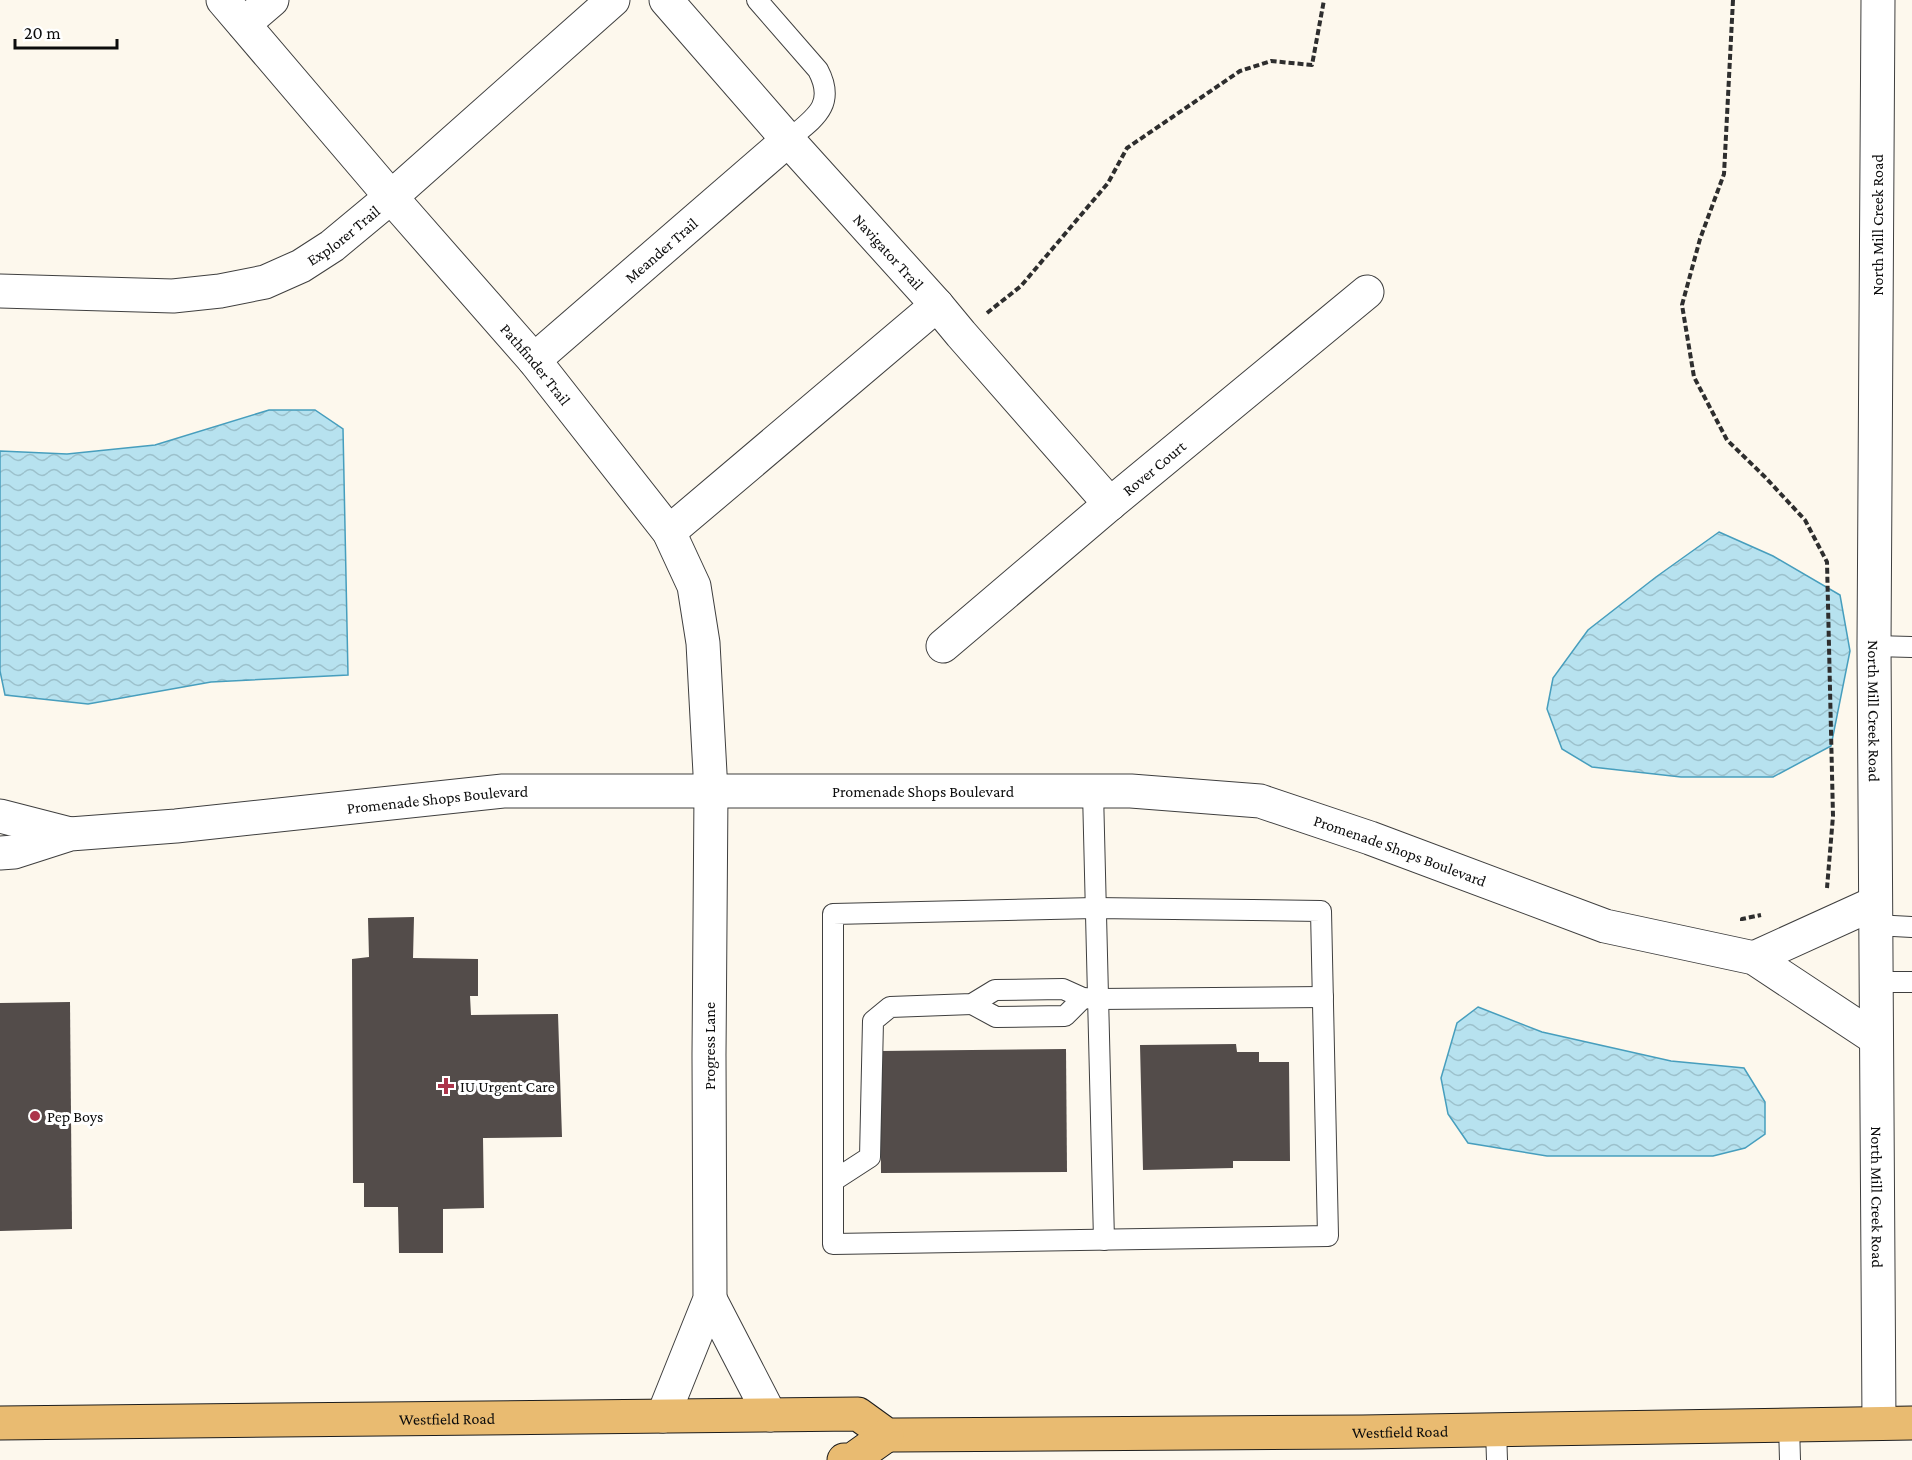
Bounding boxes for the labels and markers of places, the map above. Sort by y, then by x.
marker: IU Urgent Care [437,1077,455,1095]
place label: IU Urgent Care [460,1078,555,1096]
place label: Pep Boys [47,1108,103,1126]
marker: Pep Boys [28,1109,42,1123]

